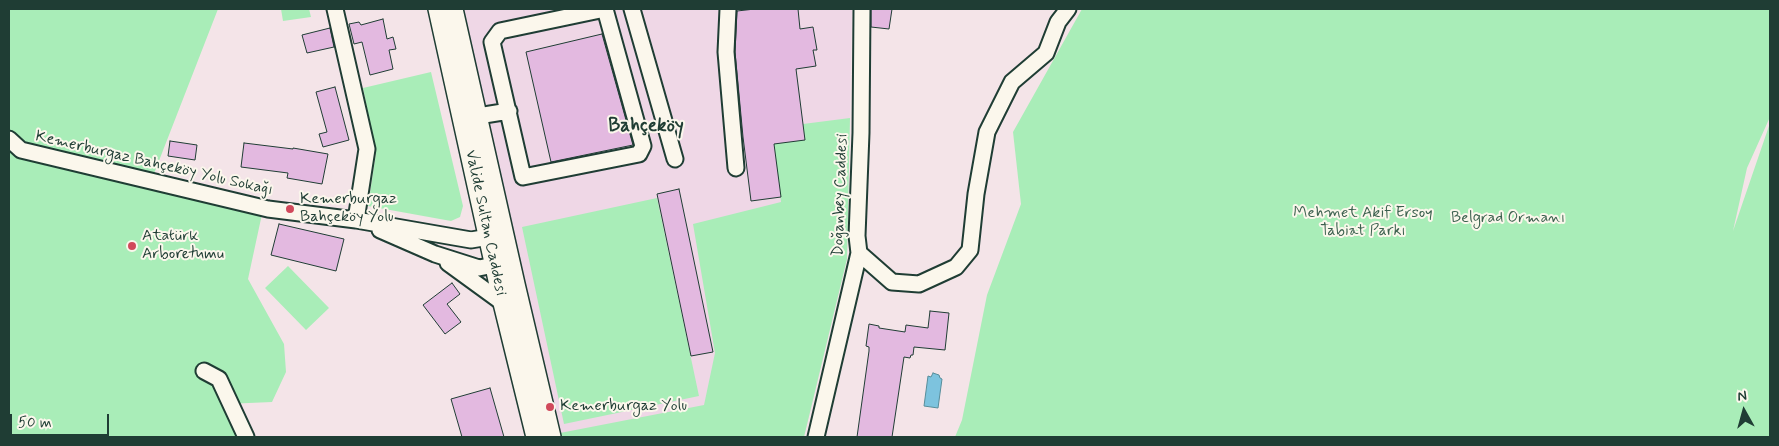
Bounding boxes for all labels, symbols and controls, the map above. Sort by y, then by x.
district label: Bahçeköy [608,116,684,138]
street label: Kemerburgaz Bahçeköy Yolu Sokağı [33,127,275,201]
street label: Doğanbey Caddesi [829,133,853,257]
street label: Valide Sultan Caddesi [460,148,510,298]
place label: Kemerburgaz Bahçeköy Yolu [300,190,397,228]
marker: Kemerburgaz Bahçeköy Yolu [284,203,296,215]
park label: Mehmet Akif Ersoy Tabiat Parkı [1293,204,1433,242]
park label: Belgrad Ormanı [1451,209,1565,229]
place label: Atatürk Arboretumu [142,227,224,265]
marker: Atatürk Arboretumu [126,240,138,252]
north arrow [1719,386,1769,436]
text: N [1736,387,1748,406]
place label: Kemerburgaz Yolu [560,397,687,417]
marker: Kemerburgaz Yolu [544,401,556,413]
scale bar [12,404,111,436]
text: 50 m [18,413,52,433]

